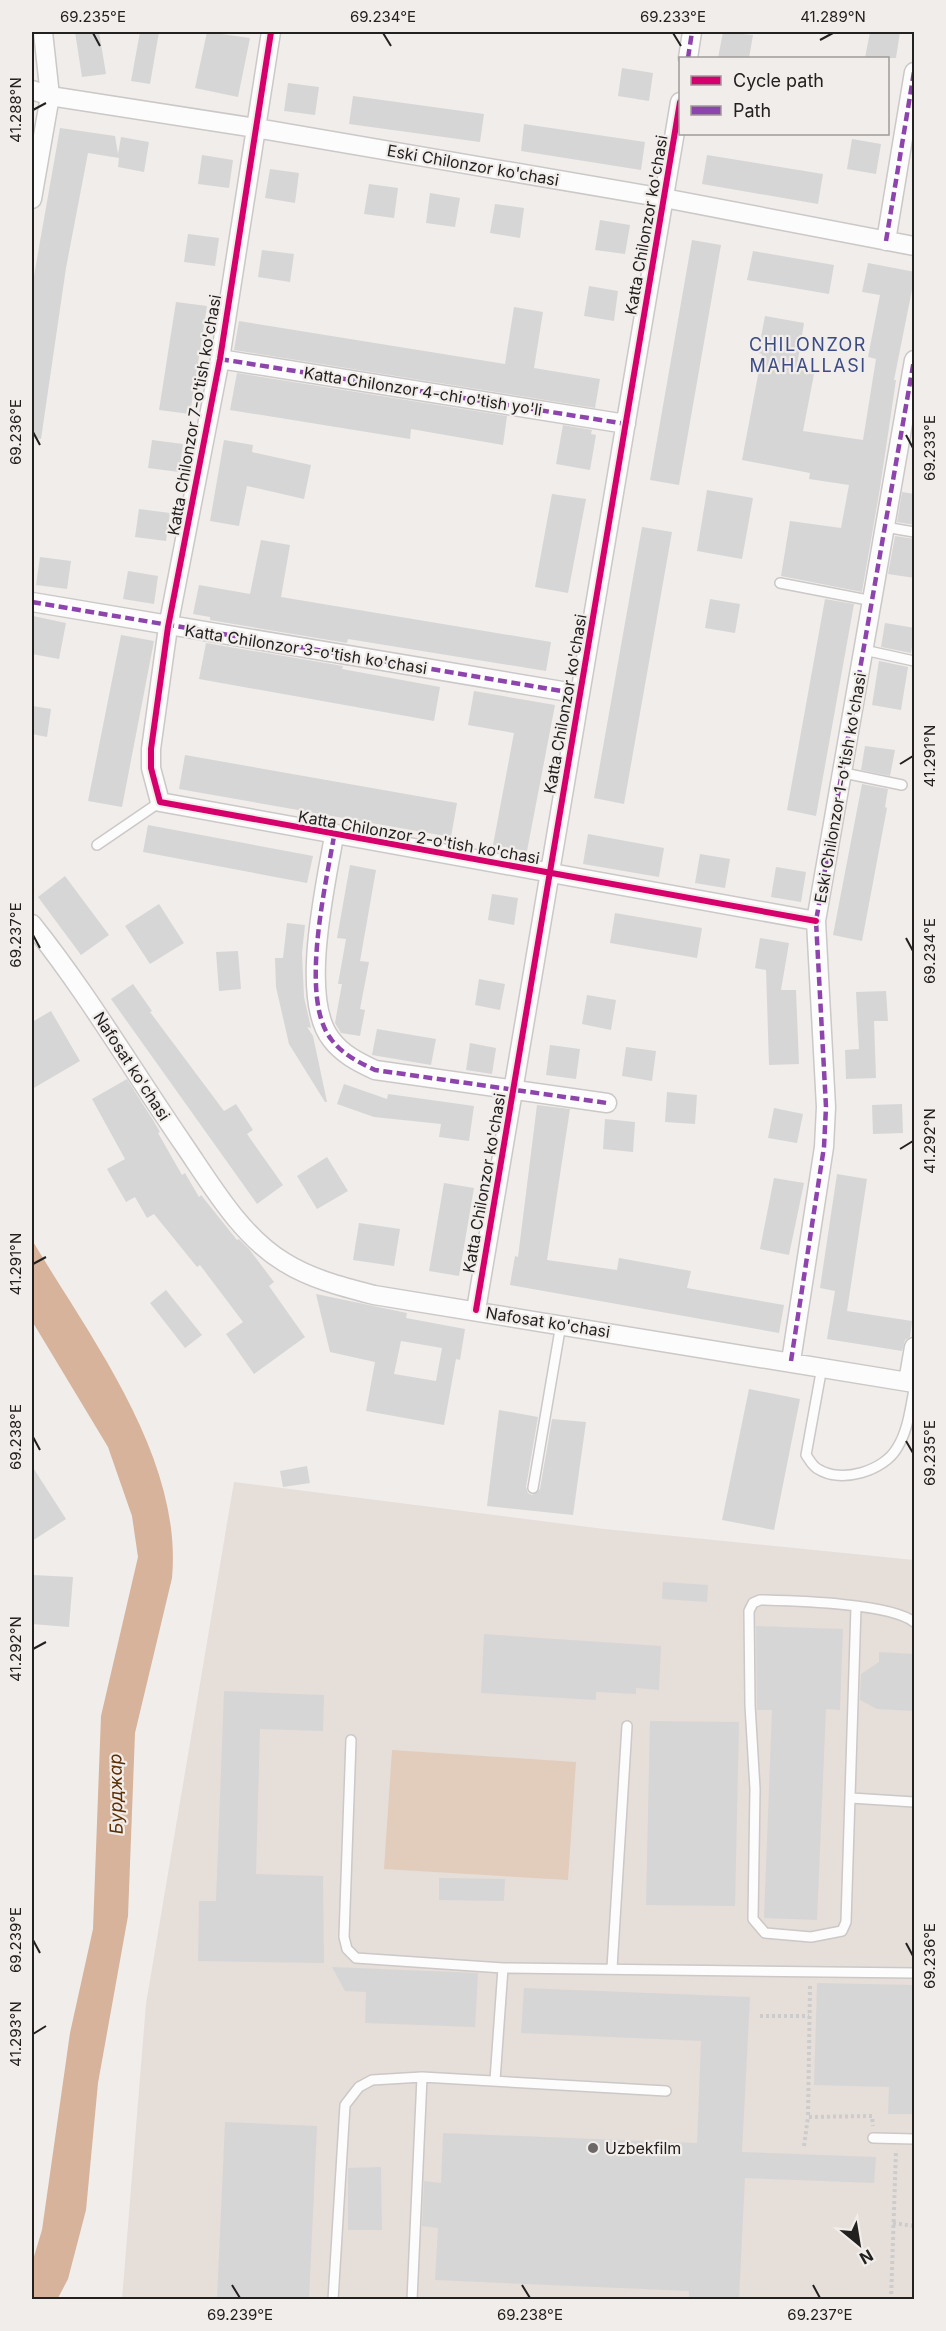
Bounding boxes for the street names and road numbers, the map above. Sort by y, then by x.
street label: Katta Chilonzor ko'chasi [620,133,672,317]
street label: Eski Chilonzor ko'chasi [386,140,560,190]
street label: Katta Chilonzor 7-o'tish ko'chasi [163,293,225,537]
street label: Katta Chilonzor 4-chi o'tish yo'li [302,362,544,420]
street label: Katta Chilonzor ko'chasi [539,612,591,796]
street label: Katta Chilonzor 3-o'tish ko'chasi [183,620,429,678]
street label: Eski Chilonzor 1-o'tish ko'chasi [810,671,870,905]
street label: Katta Chilonzor 2-o'tish ko'chasi [297,806,541,868]
street label: Nafosat ko'chasi [89,1008,175,1124]
street label: Katta Chilonzor ko'chasi [458,1091,510,1275]
street label: Nafosat ko'chasi [484,1302,612,1342]

